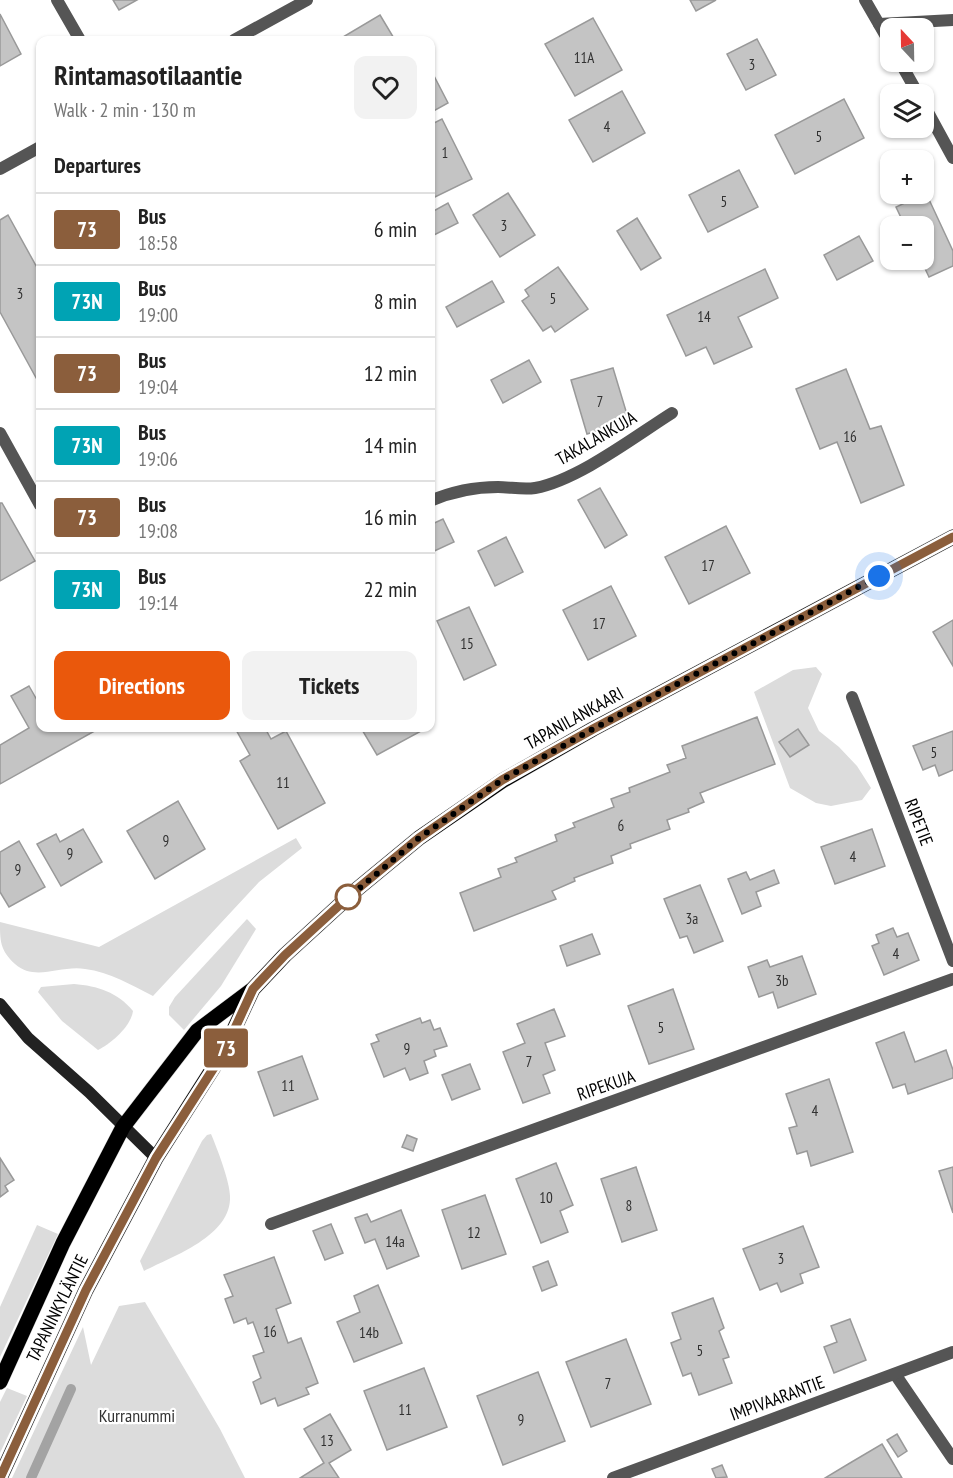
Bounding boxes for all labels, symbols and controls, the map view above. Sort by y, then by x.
north arrow [880,18,934,72]
map controls [880,18,934,270]
house number: 11A [574,48,595,67]
house number: 3 [749,55,755,74]
text: Rintamasotilaantie [54,56,242,93]
button: heart [354,56,417,119]
button: layers [880,84,934,138]
text: Walk · 2 min · 130 m [54,97,196,123]
house number: 4 [604,117,611,136]
house number: 5 [816,127,822,146]
house number: 1 [442,143,448,162]
button: + [880,150,934,204]
text: Departures [54,151,141,179]
house number: 5 [721,192,727,211]
text: Bus [138,202,166,230]
text: 6 min [374,215,417,243]
text: 73 [77,216,97,243]
house number: 3 [501,216,507,235]
button: − [880,216,934,270]
text: 18:58 [138,230,178,256]
text: Bus [138,274,166,302]
house number: 3 [17,284,23,303]
text: 8 min [374,287,417,315]
text: 73N [71,288,103,315]
house number: 5 [550,289,556,308]
text: 19:00 [138,302,178,328]
house number: 14 [697,307,711,326]
text: Bus [138,346,166,374]
text: 12 min [364,359,417,387]
text: 73 [77,360,97,387]
text: 19:04 [138,374,178,400]
house number: 7 [597,392,603,411]
street label: TAKALANKUJA [552,405,641,470]
text: Bus [138,418,166,446]
house number: 16 [843,427,857,446]
text: 14 min [364,431,417,459]
text: 73N [71,432,103,459]
text: 19:06 [138,446,178,472]
text: Bus [138,490,166,518]
text: 16 min [364,503,417,531]
text: 73 [77,504,97,531]
text: 19:08 [138,518,178,544]
house number: 17 [701,556,715,575]
your location [864,561,894,591]
text: Bus [138,562,166,590]
text: 22 min [364,575,417,603]
text: 73N [71,576,103,603]
text: 19:14 [138,590,178,616]
house number: 17 [592,614,606,633]
house number: 15 [460,634,474,653]
button: Directions [54,651,230,720]
button: Tickets [242,651,417,720]
street label: TAPANILANKAARI [521,681,627,755]
house number: 5 [931,743,937,762]
house number: 11 [276,773,290,792]
street label: RIPETIE [900,795,938,849]
house number: 6 [618,816,625,835]
house number: 9 [163,831,169,850]
house number: 9 [67,844,73,863]
house number: 4 [850,847,857,866]
house number: 9 [15,860,21,879]
unlabelled marker [335,884,361,910]
house number: 3a [686,909,698,928]
house number: 4 [893,944,900,963]
house number: 3b [775,971,789,990]
house number: 5 [658,1018,664,1037]
line badge: 73 [199,1028,253,1068]
text: 73 [216,1035,236,1062]
house number: 9 [404,1039,410,1058]
house number: 7 [526,1052,532,1071]
street label: RIPEKUJA [574,1064,638,1106]
house number: 11 [281,1076,295,1095]
house number: 4 [812,1101,819,1120]
house number: 10 [539,1188,553,1207]
house number: 8 [626,1196,632,1215]
house number: 12 [467,1223,481,1242]
house number: 14a [385,1232,405,1251]
house number: 3 [778,1249,784,1268]
street label: TAPANINKYLÄNTIE [21,1250,93,1366]
house number: 16 [263,1322,277,1341]
house number: 14b [359,1323,379,1342]
house number: 5 [697,1341,703,1360]
street label: IMPIVAARANTIE [727,1370,827,1426]
house number: 7 [605,1374,611,1393]
house number: 11 [398,1400,412,1419]
park label: Kurranummi [99,1404,175,1427]
house number: 9 [518,1410,524,1429]
house number: 13 [320,1431,334,1450]

